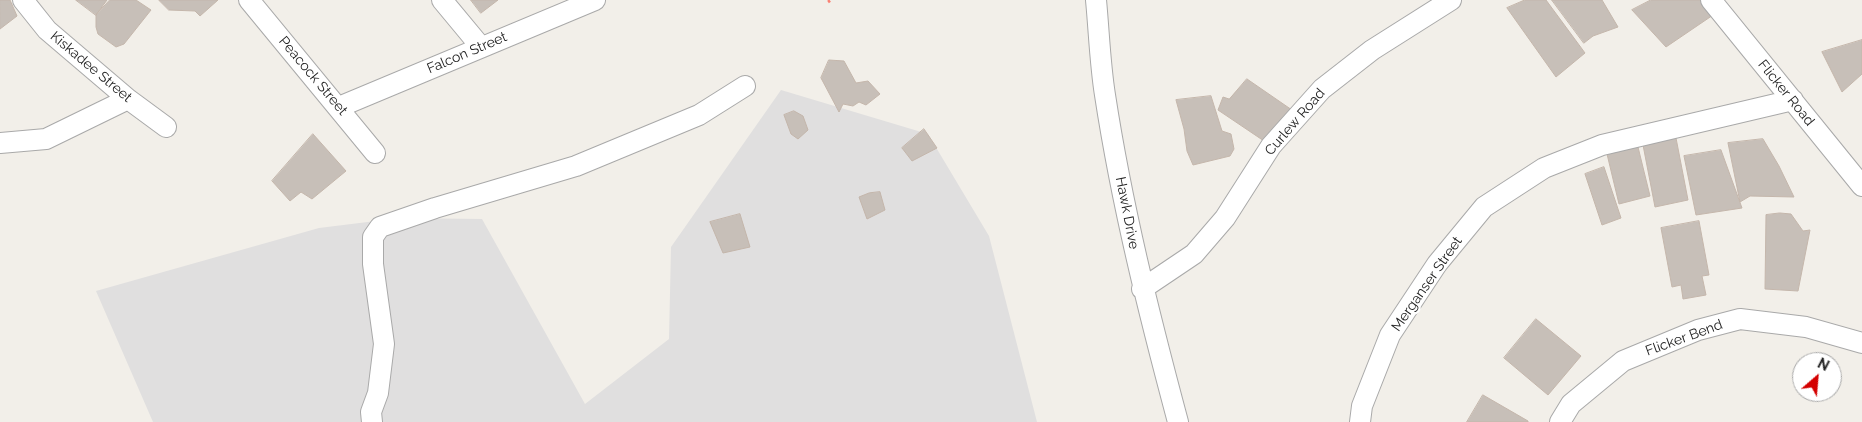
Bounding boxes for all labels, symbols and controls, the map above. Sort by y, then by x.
street label: Kiskadee Street [47,28,135,106]
street label: Falcon Street [424,29,510,77]
street label: Peacock Street [275,33,351,119]
street label: Flicker Road [1754,57,1818,129]
street label: Curlew Road [1261,85,1329,159]
street label: Hawk Drive [1112,175,1142,251]
street label: Merganser Street [1388,233,1466,335]
street label: Flicker Bend [1643,316,1725,360]
north arrow [1792,352,1842,402]
text: N [1815,355,1832,374]

